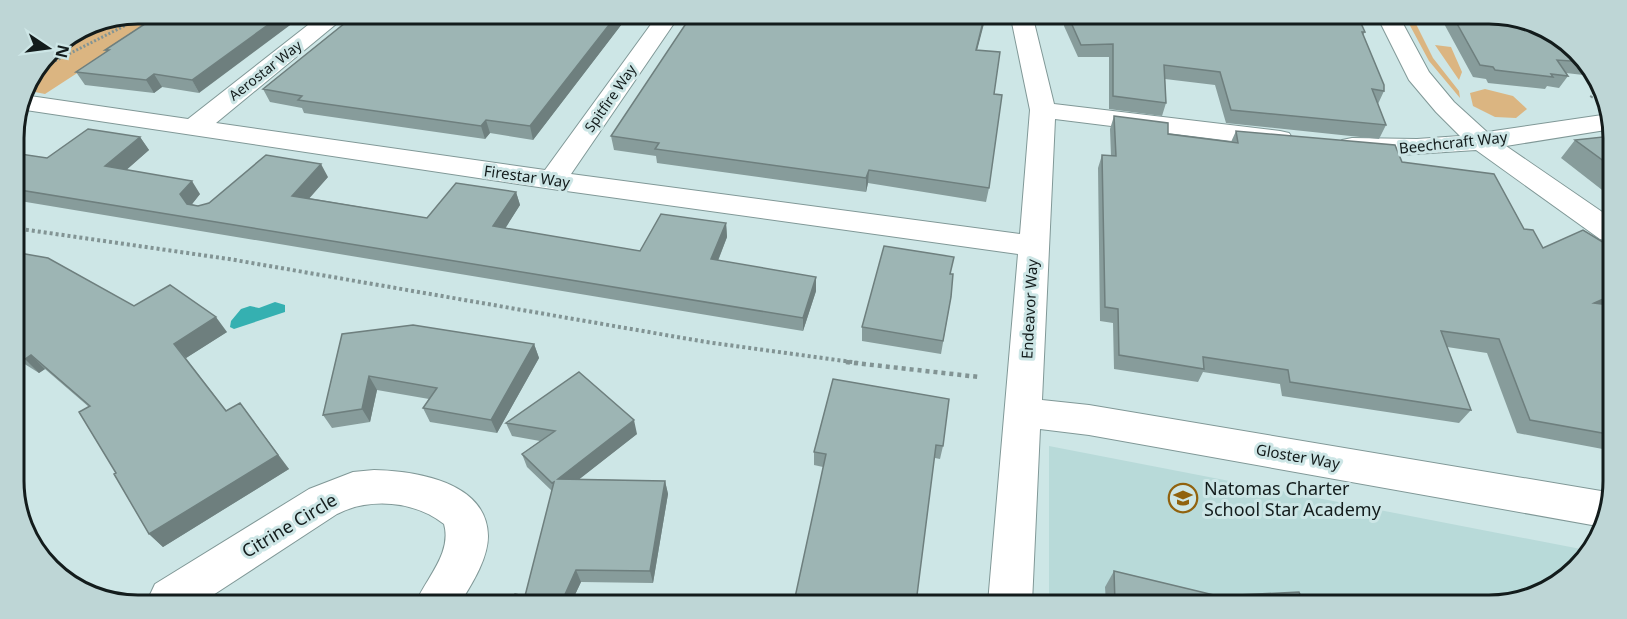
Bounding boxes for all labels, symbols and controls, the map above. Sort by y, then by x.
north arrow [18,18,78,78]
street label: Aerostar Way [225,35,306,104]
text: N [50,43,75,60]
street label: Spitfire Way [580,60,641,135]
street label: Beechcraft Way [1398,126,1509,158]
street label: Firestar Way [483,160,572,192]
street label: Endeavor Way [1016,258,1042,360]
street label: Gloster Way [1255,439,1342,473]
place label: Natomas Charter School Star Academy [1204,476,1382,521]
school or university icon: Natomas Charter School Star Academy [1167,482,1199,514]
street label: Citrine Circle [237,487,341,563]

